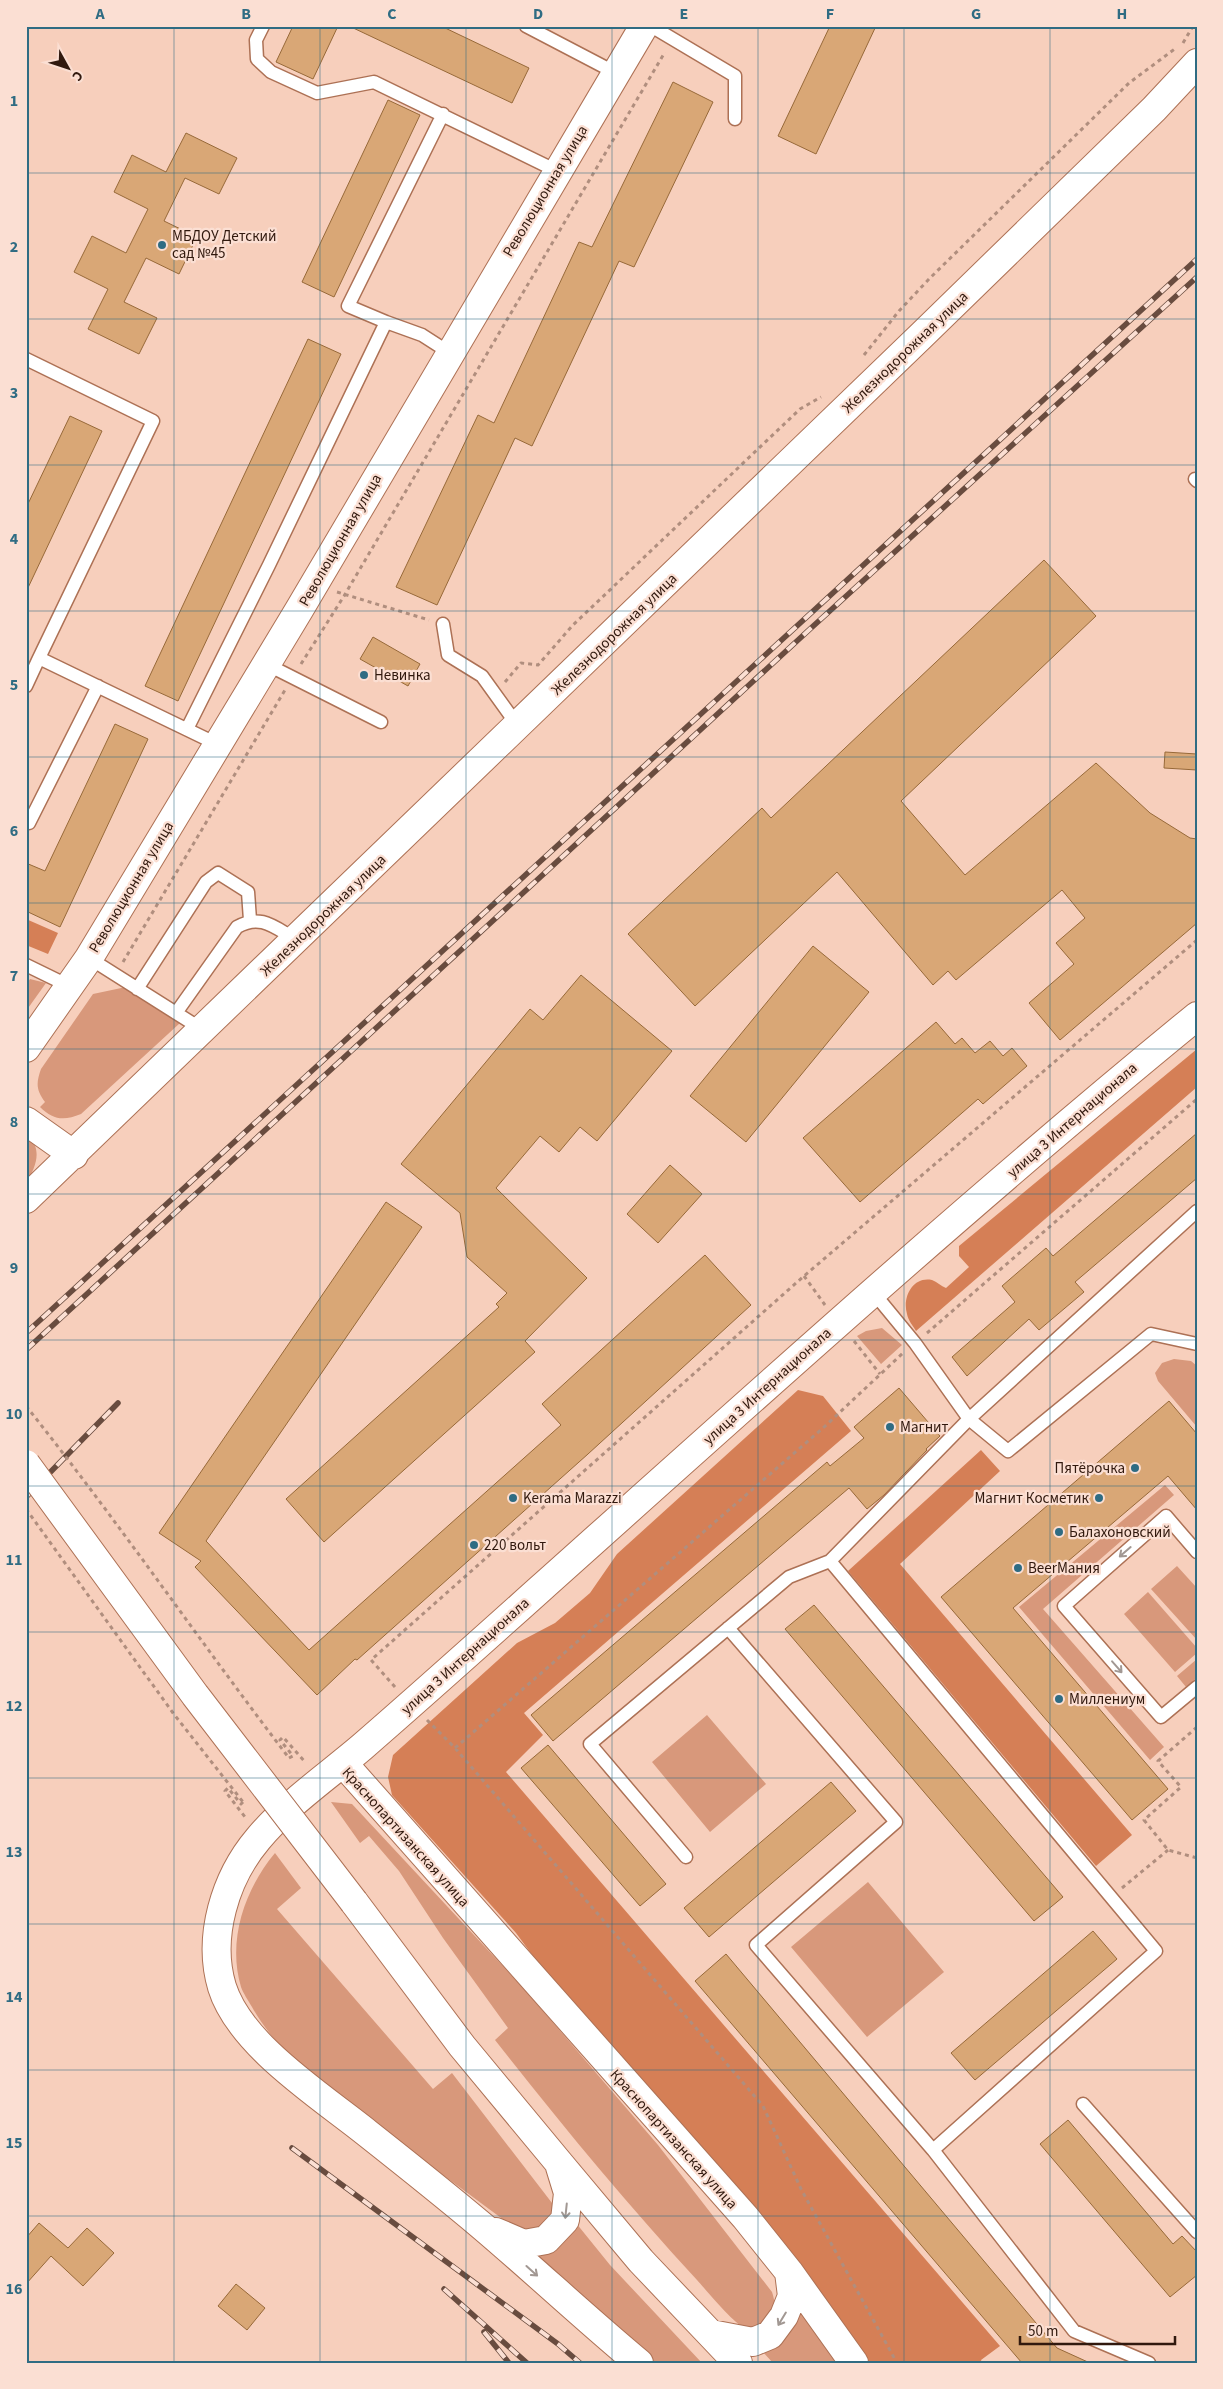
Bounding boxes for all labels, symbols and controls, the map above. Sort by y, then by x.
text: A [94,3,105,25]
text: B [241,3,251,25]
text: C [387,3,397,25]
text: D [533,3,543,25]
text: E [680,3,688,25]
text: F [826,3,834,25]
text: G [971,3,981,25]
text: H [1117,3,1127,25]
north arrow [42,42,92,92]
text: С [67,66,87,85]
text: 1 [10,90,18,112]
street label: Революционная улица [498,122,593,261]
place label: МБДОУ Детский сад №45 [172,226,277,264]
text: 2 [10,236,18,258]
marker: МБДОУ Детский сад №45 [156,239,168,251]
street label: Железнодорожная улица [838,287,973,418]
text: 3 [10,382,18,404]
street label: Революционная улица [294,470,387,610]
text: 4 [10,528,19,550]
street label: Железнодорожная улица [547,569,682,700]
place label: Невинка [374,665,431,686]
marker: Невинка [358,669,370,681]
text: 5 [10,674,18,696]
street label: Революционная улица [84,818,179,957]
text: 6 [10,820,18,842]
street label: Железнодорожная улица [256,850,391,981]
text: 7 [10,965,18,987]
street label: улица 3 Интернационала [1003,1058,1142,1183]
text: 8 [10,1111,18,1133]
text: 9 [10,1257,18,1279]
street label: улица 3 Интернационала [699,1323,836,1450]
text: 10 [6,1403,22,1425]
place label: Магнит [900,1417,949,1438]
marker: Магнит [884,1421,896,1433]
place label: Пятёрочка [1054,1458,1125,1479]
marker: Пятёрочка [1129,1462,1141,1474]
place label: Kerama Marazzi [523,1488,622,1509]
place label: Магнит Косметик [974,1488,1090,1509]
marker: Kerama Marazzi [507,1492,519,1504]
marker: Магнит Косметик [1093,1492,1105,1504]
place label: Балахоновский [1069,1522,1171,1543]
marker: Балахоновский [1053,1526,1065,1538]
place label: 220 вольт [484,1535,546,1556]
marker: 220 вольт [468,1539,480,1551]
one-way arrow [1119,1547,1132,1558]
text: 11 [6,1549,22,1571]
place label: BeerМания [1028,1558,1100,1579]
marker: BeerМания [1012,1562,1024,1574]
street label: улица 3 Интернационала [397,1593,534,1720]
one-way arrow [1112,1660,1123,1673]
place label: Миллениум [1069,1689,1145,1710]
marker: Миллениум [1053,1693,1065,1705]
text: 12 [6,1695,22,1717]
street label: Краснопартизанская улица [337,1763,474,1912]
text: 13 [6,1841,22,1863]
text: 14 [6,1986,23,2008]
street label: Краснопартизанская улица [605,2065,742,2214]
text: 15 [6,2132,22,2154]
one-way arrow [561,2202,571,2218]
one-way arrow [526,2265,539,2277]
text: 16 [6,2278,22,2300]
one-way arrow [776,2311,786,2325]
scale bar [1020,2314,1176,2346]
text: 50 m [1028,2321,1058,2342]

